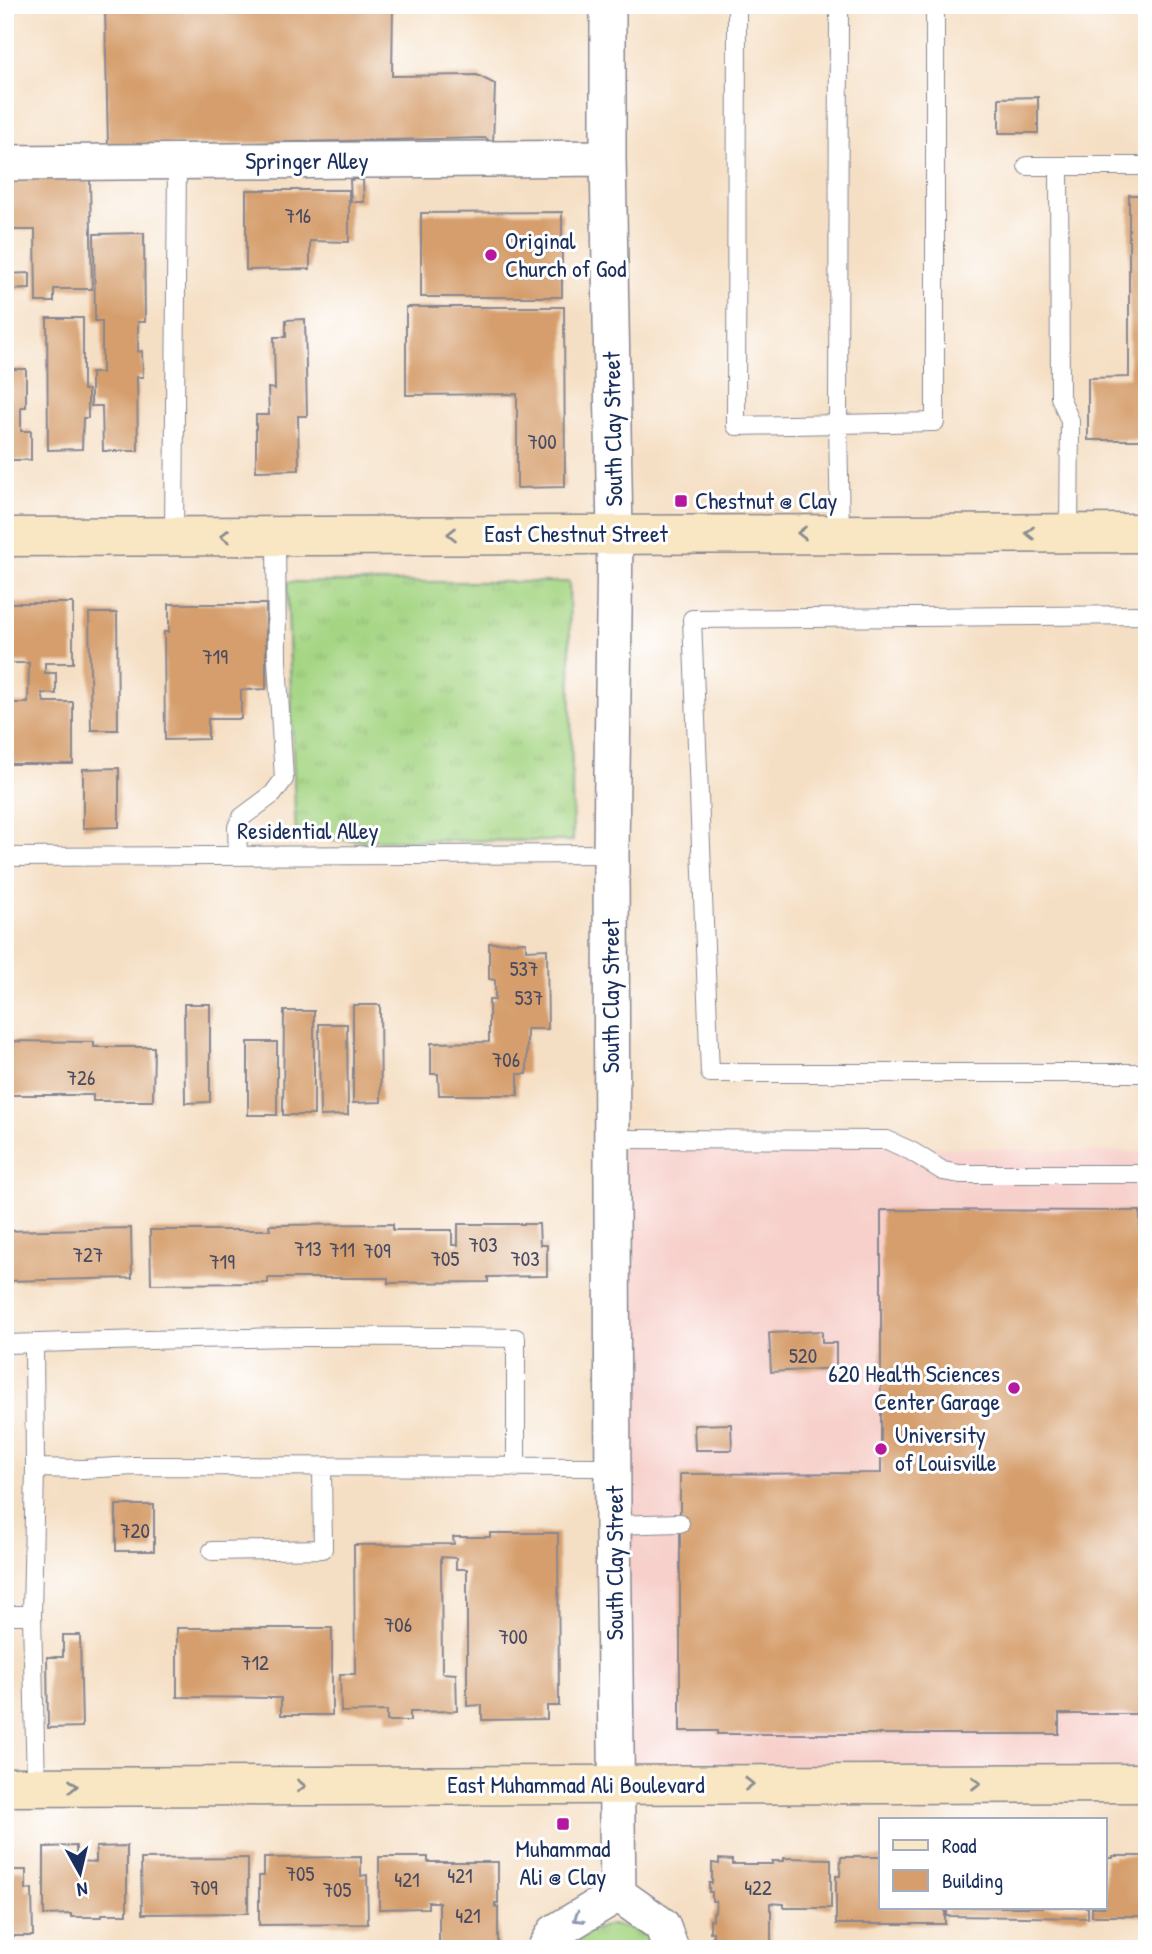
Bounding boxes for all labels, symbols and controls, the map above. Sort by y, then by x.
street label: Springer Alley [245,144,369,176]
house number: 716 [285,201,311,230]
place label: Original Church of God [505,224,626,284]
marker: Original Church of God [483,247,499,263]
street label: South Clay Street [595,351,629,507]
house number: 700 [527,427,557,456]
place label: Chestnut @ Clay [695,484,837,516]
marker: Chestnut @ Clay [673,493,689,509]
street label: East Chestnut Street [484,517,668,549]
one-way arrow [796,525,807,541]
one-way arrow [1024,525,1034,541]
one-way arrow [446,527,457,542]
one-way arrow [219,528,229,544]
house number: 719 [202,642,228,671]
street label: Residential Alley [237,814,379,846]
street label: South Clay Street [594,918,626,1073]
house number: 537 [510,954,538,983]
house number: 537 [515,983,543,1012]
house number: 706 [492,1045,520,1074]
house number: 726 [67,1063,95,1092]
house number: 703 [468,1230,498,1259]
house number: 713 [294,1234,322,1263]
house number: 711 [329,1235,355,1264]
house number: 709 [363,1236,391,1265]
house number: 727 [73,1240,103,1269]
house number: 705 [431,1244,459,1273]
house number: 703 [510,1244,540,1273]
house number: 719 [209,1247,235,1276]
house number: 520 [789,1341,817,1370]
place label: 620 Health Sciences Center Garage [828,1357,1000,1417]
marker: 620 Health Sciences Center Garage [1006,1380,1022,1396]
place label: University of Louisville [895,1418,997,1478]
marker: University of Louisville [873,1441,889,1457]
street label: South Clay Street [598,1485,630,1640]
house number: 720 [120,1516,150,1545]
house number: 706 [384,1610,412,1639]
house number: 700 [498,1622,528,1651]
house number: 712 [241,1648,269,1677]
street label: East Muhammad Ali Boulevard [447,1768,705,1800]
one-way arrow [972,1775,982,1791]
one-way arrow [744,1776,755,1792]
one-way arrow [69,1778,79,1794]
one-way arrow [296,1778,307,1794]
marker: Muhammad Ali @ Clay [555,1816,571,1832]
legend [879,1818,1106,1909]
text: Road [942,1831,976,1860]
place label: Muhammad Ali @ Clay [516,1832,610,1892]
north arrow [46,1839,116,1909]
house number: 705 [286,1859,314,1888]
house number: 421 [447,1861,473,1890]
house number: 421 [394,1865,420,1894]
text: Building [942,1866,1003,1895]
house number: 709 [190,1873,218,1902]
house number: 422 [744,1873,772,1902]
house number: 705 [323,1875,351,1904]
text: N [76,1876,89,1903]
house number: 421 [455,1901,481,1930]
one-way arrow [573,1910,586,1923]

